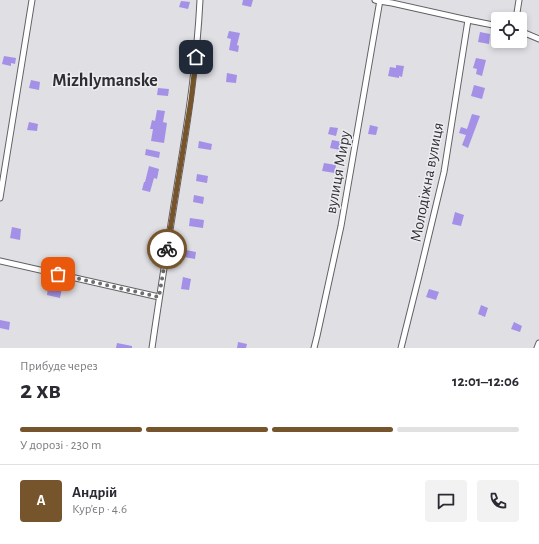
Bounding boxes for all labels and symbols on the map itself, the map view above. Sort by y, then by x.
pin [179,40,213,74]
district label: Mizhlymanske [52,72,158,90]
street label: Молодіжна вулиця [408,121,447,244]
street label: вулиця Миру [323,129,354,215]
courier [147,229,187,269]
pin [41,257,75,291]

